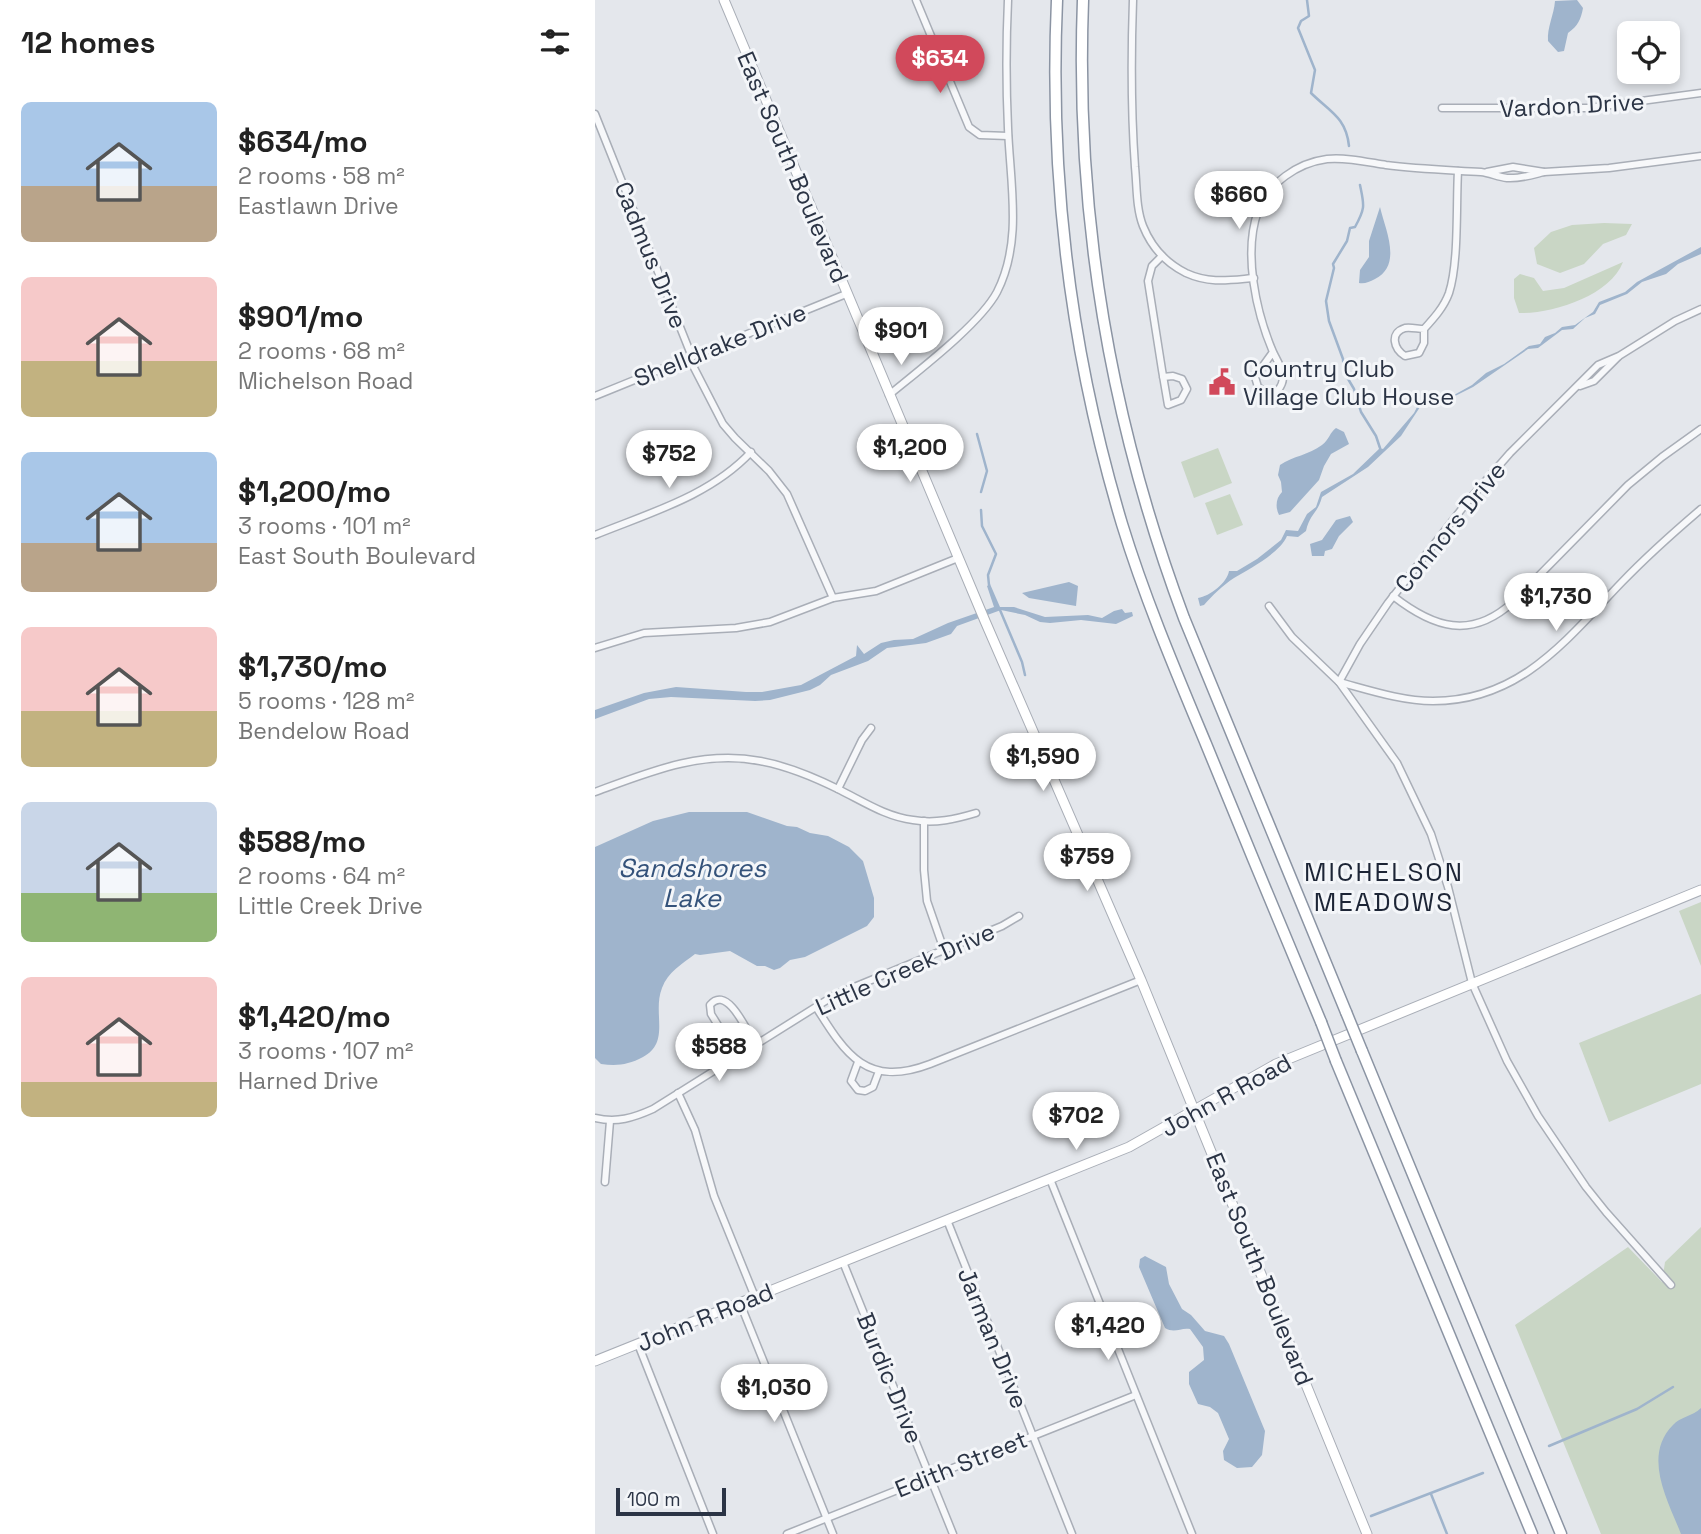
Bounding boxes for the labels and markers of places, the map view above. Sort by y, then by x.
pin: $634 [899,36,981,95]
pin: $660 [1198,172,1280,231]
pin: $901 [860,308,942,367]
place label: Country Club Village Club House [1243,353,1454,412]
public building icon: Country Club Village Club House [1207,367,1237,397]
pin: $1,200 [853,424,967,484]
pin: $752 [628,430,710,490]
pin: $1,730 [1499,574,1613,633]
pin: $1,590 [986,734,1100,793]
pin: $759 [1046,834,1128,893]
pin: $588 [678,1024,760,1083]
pin: $702 [1035,1092,1117,1152]
pin: $1,420 [1051,1302,1165,1362]
pin: $1,030 [717,1364,831,1424]

